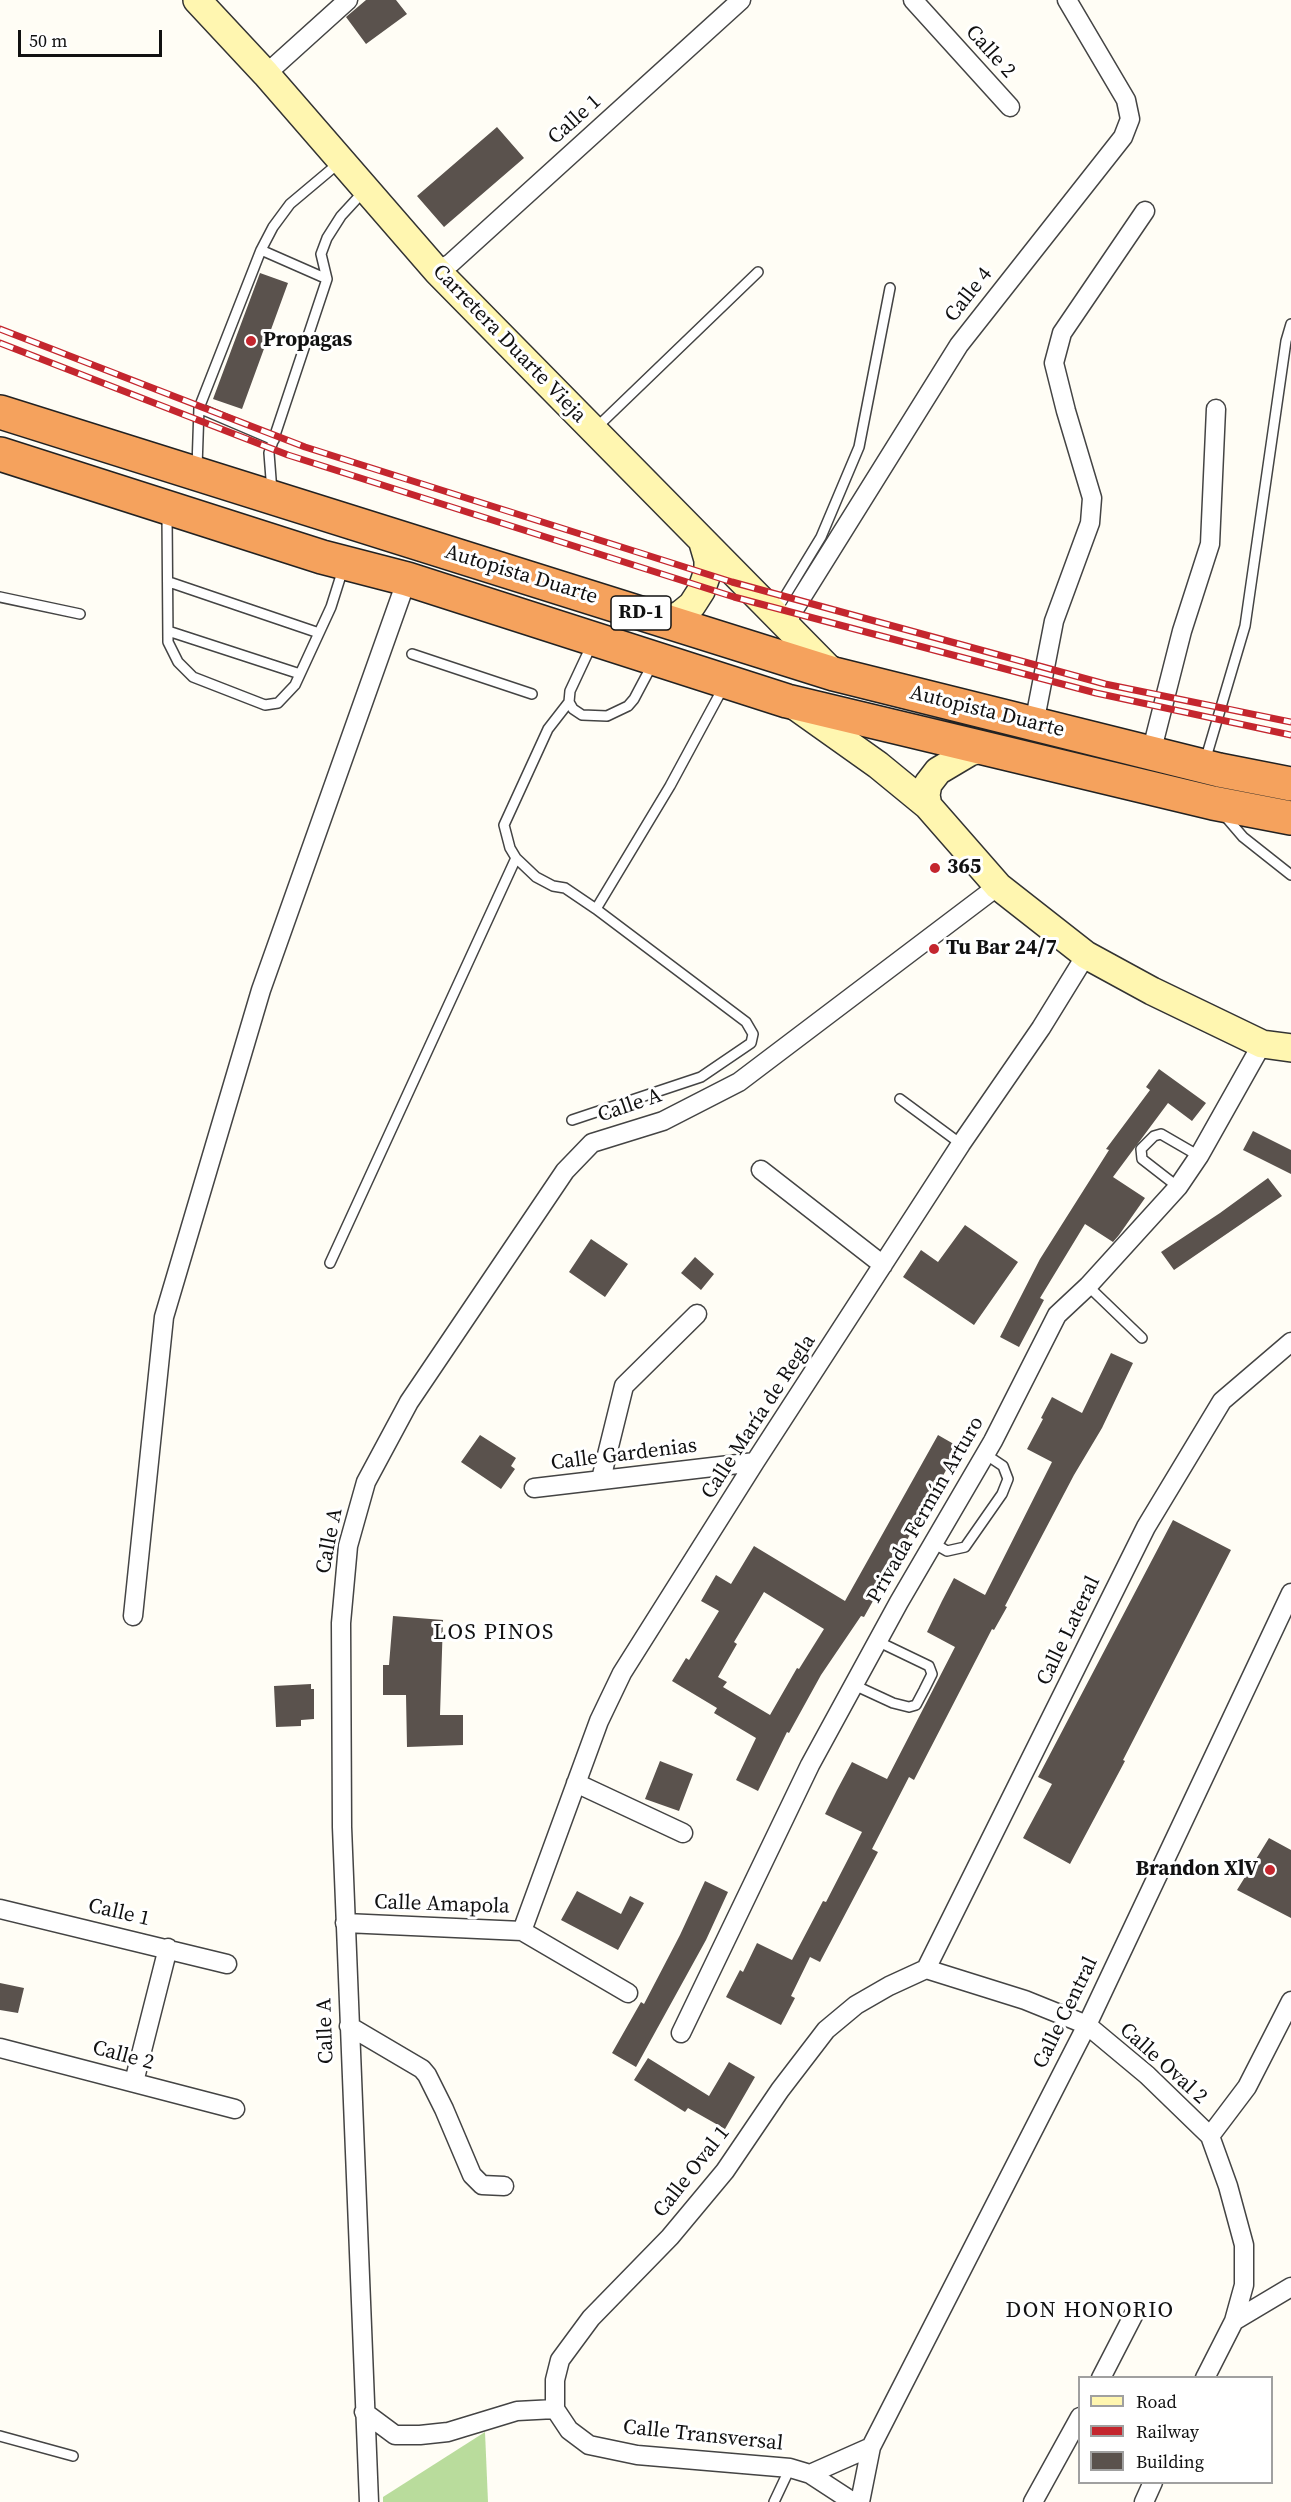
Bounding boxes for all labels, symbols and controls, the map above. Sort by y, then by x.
scale bar [21,18,165,56]
street label: Calle 2 [960,20,1020,84]
text: 50 m [29,28,67,53]
street label: Calle 1 [543,90,607,150]
street label: Carretera Duarte Vieja [427,260,591,428]
street label: Calle 4 [940,263,998,327]
place label: Propagas [263,328,352,354]
marker: Propagas [244,334,258,348]
street label: Autopista Duarte [442,540,600,610]
road number: RD-1 [611,596,671,630]
street label: Autopista Duarte [907,681,1067,743]
place label: 365 [947,855,981,881]
marker: 365 [928,861,942,875]
place label: Tu Bar 24/7 [946,936,1057,962]
marker: Tu Bar 24/7 [927,942,941,956]
street label: Calle A [595,1083,665,1129]
street label: Calle María de Regla [696,1330,822,1504]
street label: Privada Fermín Arturo [862,1412,990,1608]
street label: Calle Gardenias [549,1434,699,1476]
street label: Calle A [311,1506,349,1576]
street label: Calle Lateral [1032,1572,1106,1690]
district label: LOS PINOS [433,1620,555,1646]
place label: Brandon XlV [1135,1857,1258,1883]
marker: Brandon XlV [1263,1863,1277,1877]
street label: Calle Amapola [374,1890,510,1920]
street label: Calle 1 [86,1894,152,1932]
street label: Calle Central [1028,1953,1104,2073]
street label: Calle A [312,1998,340,2064]
street label: Calle Oval 2 [1114,2018,1212,2110]
street label: Calle 2 [90,2036,156,2076]
street label: Calle Oval 1 [648,2121,736,2223]
district label: DON HONORIO [1006,2298,1174,2324]
legend [1078,2376,1273,2484]
text: Road [1136,2389,1177,2414]
street label: Calle Transversal [622,2415,784,2457]
text: Railway [1136,2419,1199,2444]
text: Building [1136,2449,1204,2474]

